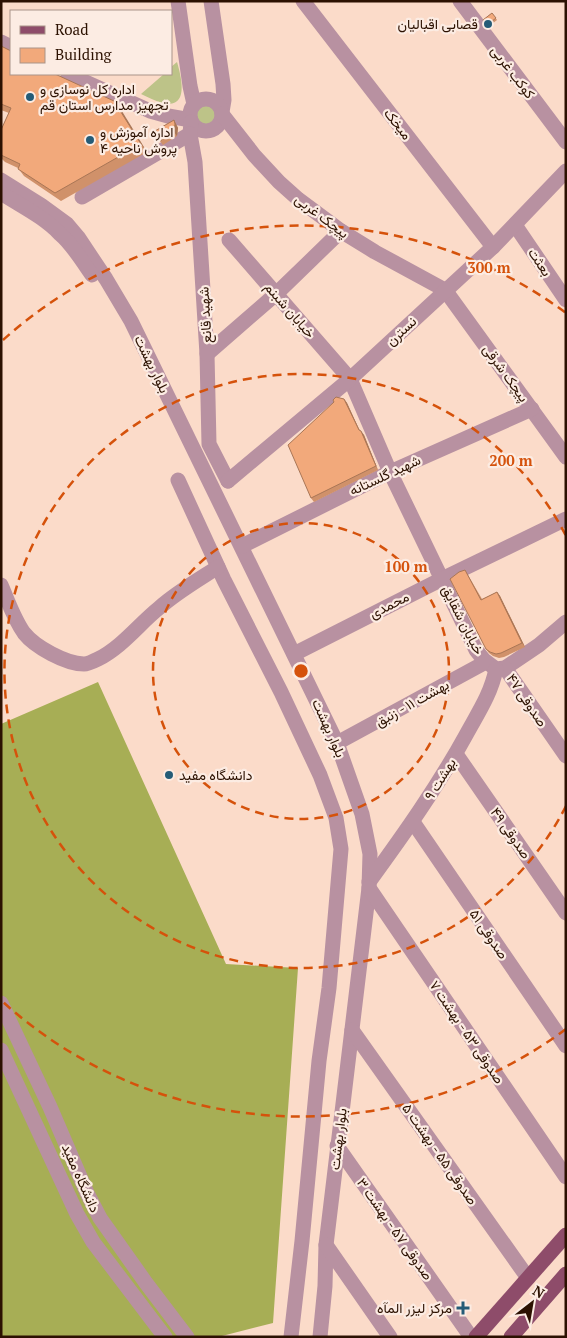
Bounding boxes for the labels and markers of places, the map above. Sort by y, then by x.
place label: قصابی اقبالیان [398,14,478,33]
marker: قصابی اقبالیان [482,18,494,30]
place label: اداره کل نوسازی و تجهیز مدارس استان قم [40,79,168,114]
marker: اداره کل نوسازی و تجهیز مدارس استان قم [24,91,36,103]
place label: اداره آموزش و پروش ناحیه ۴ [100,122,177,158]
marker: اداره آموزش و پروش ناحیه ۴ [84,134,96,146]
centre of rings [292,662,310,680]
place label: دانشگاه مفید [179,765,253,784]
marker: دانشگاه مفید [163,769,175,781]
place label: مرکز لیزر المآه [377,1298,452,1317]
marker: مرکز لیزر المآه [456,1301,470,1315]

